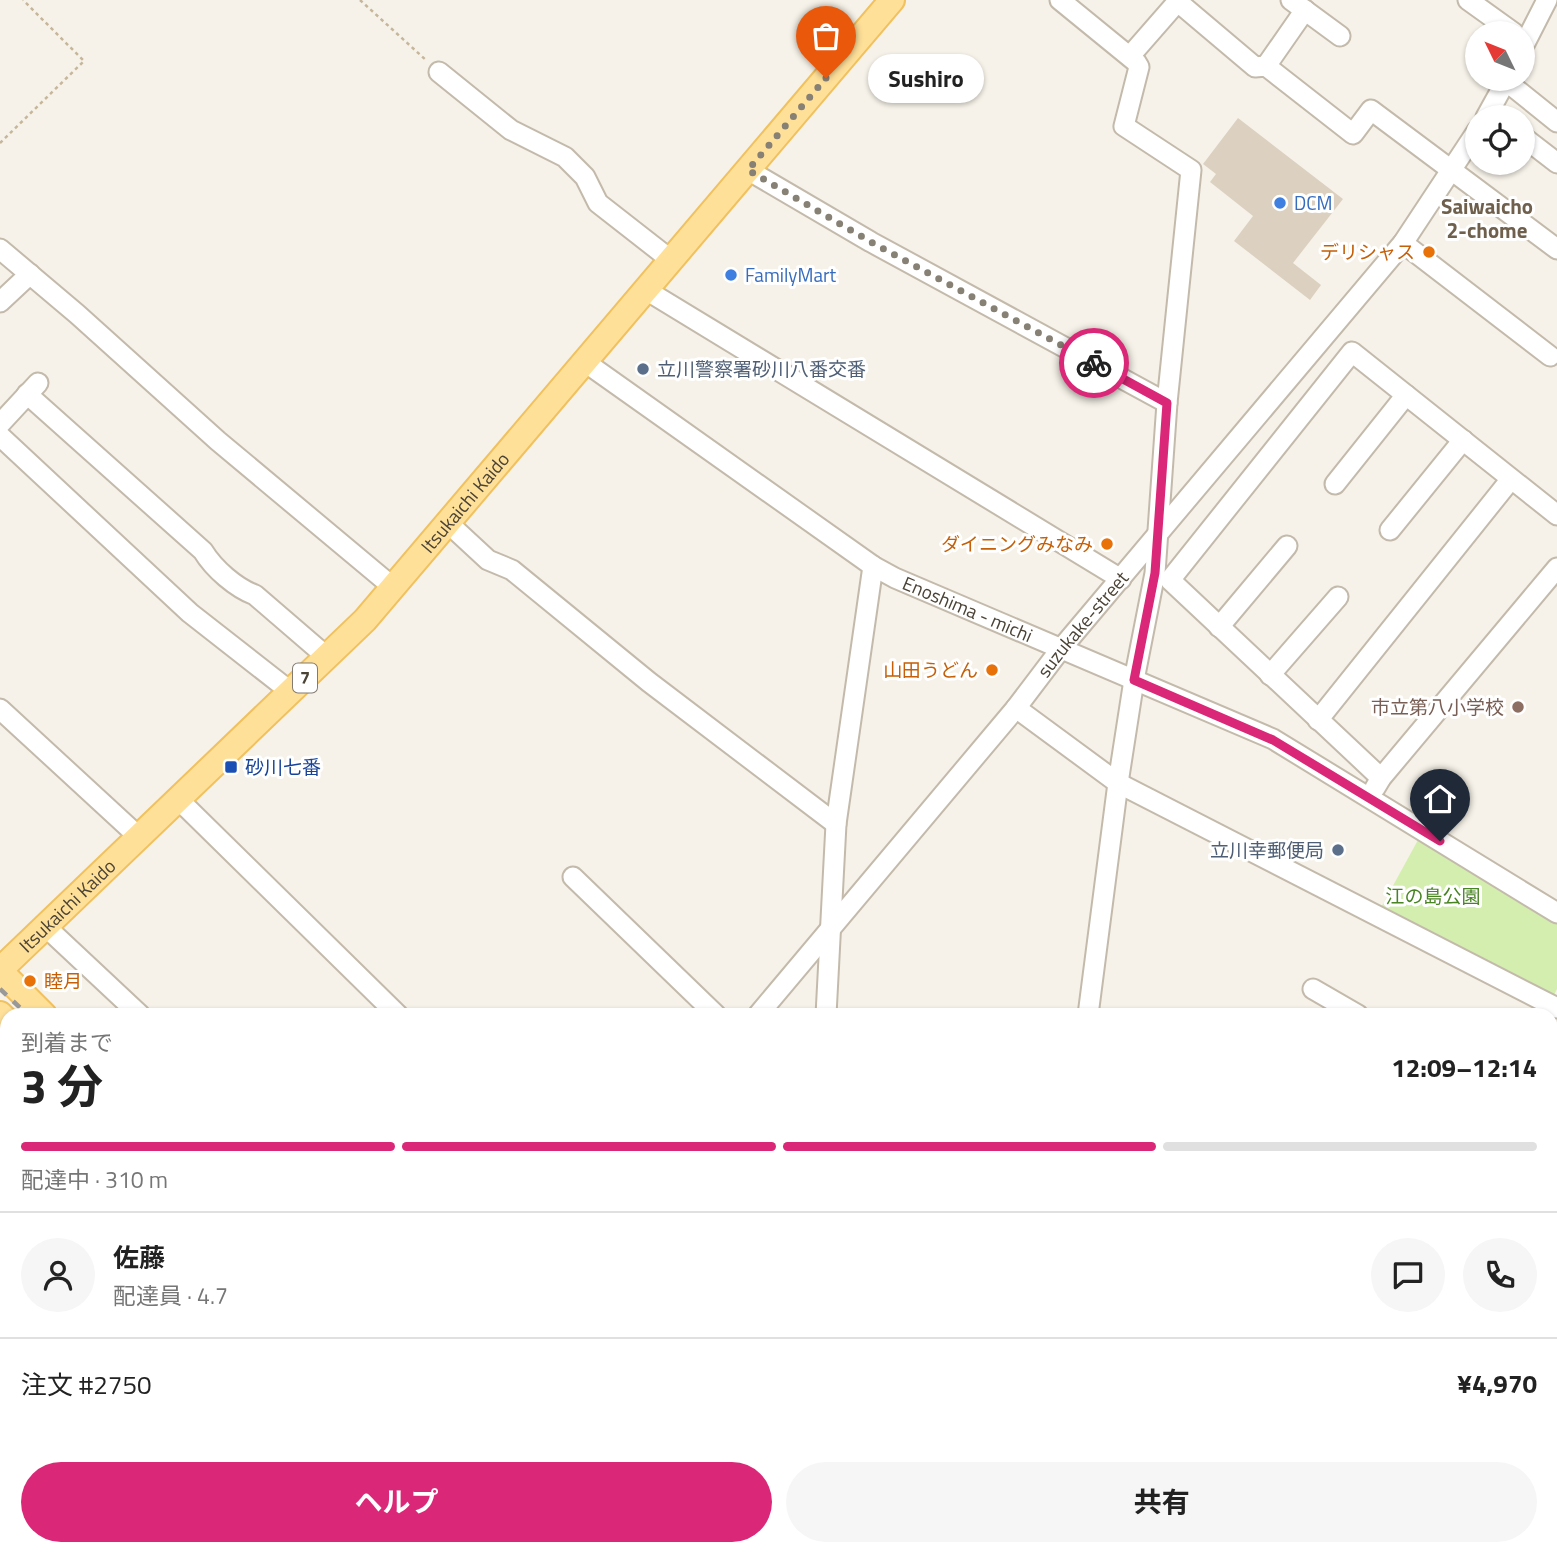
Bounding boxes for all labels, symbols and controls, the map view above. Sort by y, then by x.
pin [796,6,856,78]
icon: bag [807,17,845,55]
north arrow [1465,21,1535,91]
map controls [1465,21,1535,175]
callout: Sushiro [868,54,984,102]
text: Sushiro [888,61,964,96]
button: locate [1465,105,1535,175]
place label: DCM [1294,188,1333,217]
district label: Saiwaicho 2-chome [1441,190,1533,246]
marker: DCM [1272,195,1288,211]
place label: デリシャス [1320,237,1415,266]
marker: デリシャス [1421,244,1437,260]
place label: FamilyMart [745,260,837,289]
marker: FamilyMart [723,267,739,283]
courier [1059,328,1129,398]
icon: bike [1075,344,1113,382]
place label: 立川警察署砂川八番交番 [657,354,866,383]
marker: 立川警察署砂川八番交番 [635,361,651,377]
street label: Itsukaichi Kaido [413,445,516,559]
place label: ダイニングみなみ [941,529,1093,558]
marker: ダイニングみなみ [1099,536,1115,552]
street label: suzukake-street [1029,564,1135,683]
street label: Enoshima - michi [898,568,1037,649]
place label: 山田うどん [883,655,978,684]
marker: 山田うどん [984,662,1000,678]
road number: 7 [293,664,317,692]
place label: 市立第八小学校 [1371,692,1504,721]
marker: 市立第八小学校 [1510,699,1526,715]
place label: 砂川七番 [245,752,321,781]
marker: 砂川七番 [223,759,239,775]
pin [1410,769,1470,841]
icon: home [1421,780,1459,818]
place label: 立川幸郵便局 [1210,835,1324,864]
marker: 立川幸郵便局 [1330,842,1346,858]
street label: Itsukaichi Kaido [12,852,122,959]
park label: 江の島公園 [1385,881,1481,910]
place label: 睦月 [44,966,82,995]
marker: 睦月 [22,973,38,989]
text: 到着まで [21,1025,113,1060]
text: 12:09–12:14 [1391,1048,1537,1087]
text: 3 分 [21,1051,103,1121]
text: 配達中 · 310 m [21,1162,168,1197]
button: person [21,1238,95,1312]
text: 佐藤 [113,1238,165,1277]
button: chat [1371,1238,1445,1312]
button: phone [1463,1238,1537,1312]
text: 配達員 · 4.7 [113,1278,228,1313]
text: ¥4,970 [1457,1364,1537,1403]
text: 注文 #2750 [21,1365,152,1404]
button: ヘルプ [21,1462,772,1542]
button: 共有 [786,1462,1537,1542]

